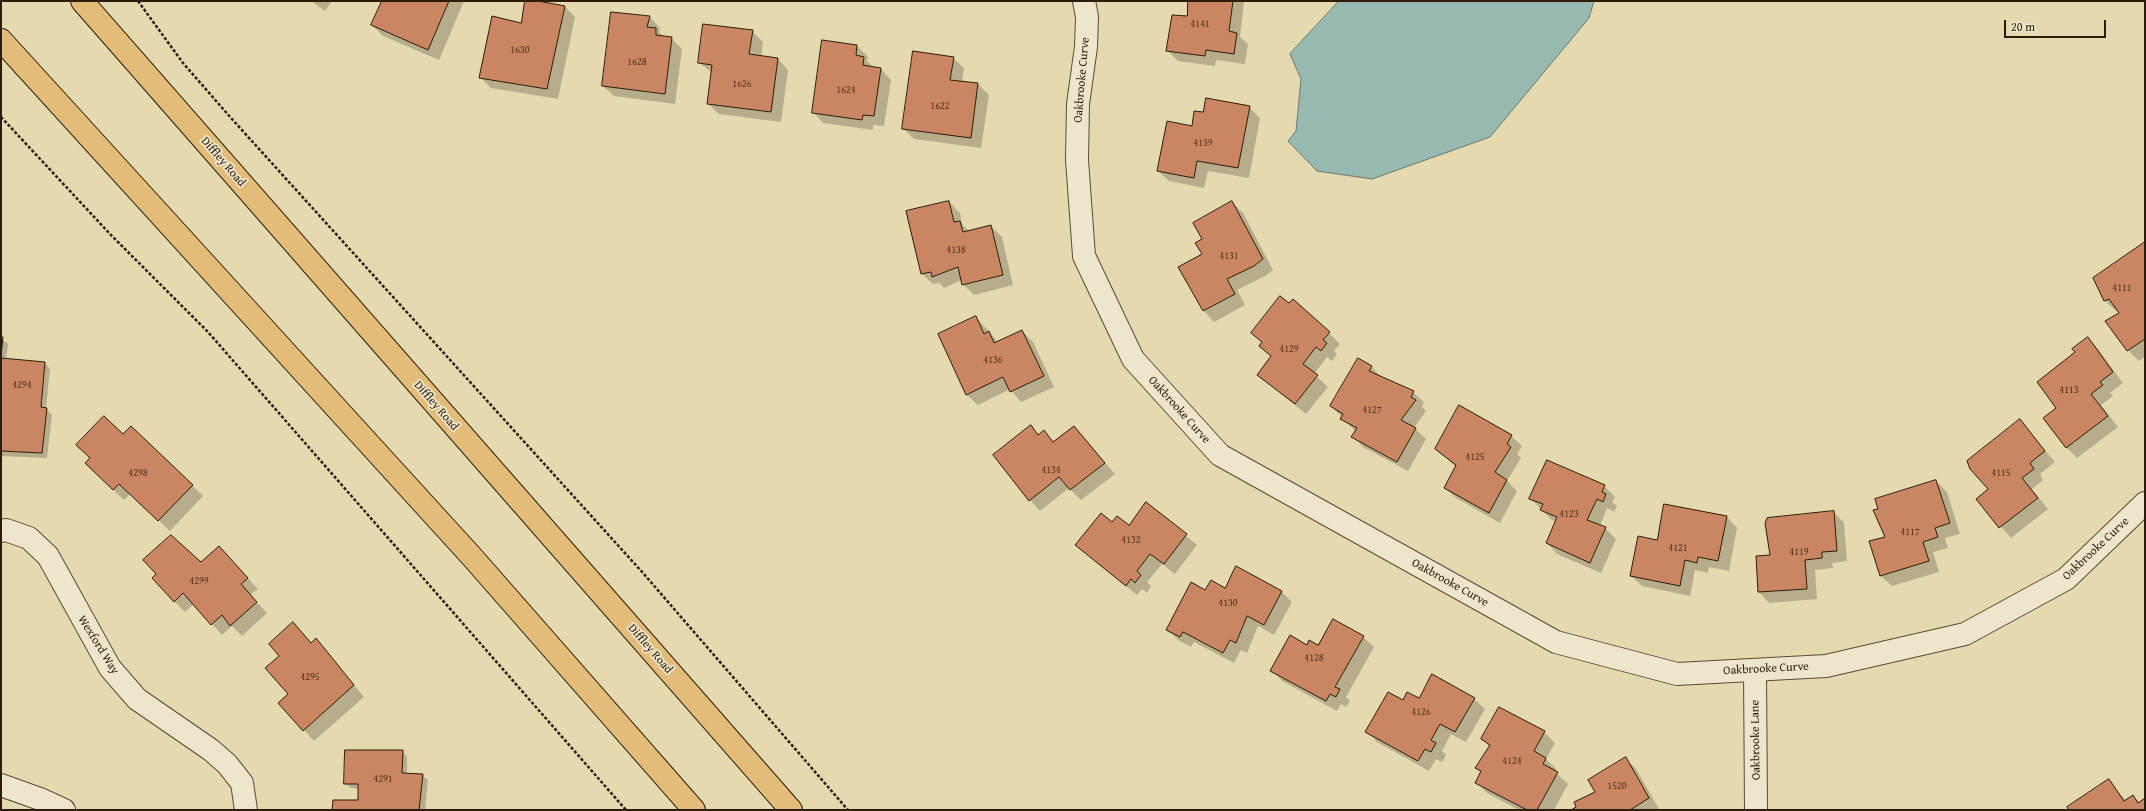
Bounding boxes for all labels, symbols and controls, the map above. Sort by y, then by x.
scale bar [2006,12,2108,38]
house number: 4141 [1190,18,1210,30]
text: 20 m [2011,18,2035,35]
street label: Oakbrooke Curve [1071,37,1093,123]
house number: 1630 [510,44,530,56]
house number: 1628 [627,56,647,68]
house number: 1626 [732,78,752,90]
house number: 1624 [836,84,856,96]
house number: 1622 [930,100,950,112]
street label: Diffley Road [198,134,248,190]
house number: 4139 [1193,137,1213,149]
house number: 4138 [946,244,966,256]
house number: 4131 [1219,250,1239,262]
house number: 4111 [2112,282,2132,294]
house number: 4129 [1279,343,1299,355]
house number: 4136 [983,354,1003,366]
street label: Oakbrooke Curve [1145,373,1213,447]
street label: Diffley Road [411,378,461,434]
house number: 4294 [12,379,32,391]
house number: 4113 [2059,384,2079,396]
house number: 4127 [1362,404,1382,416]
house number: 4125 [1465,451,1485,463]
house number: 4134 [1041,464,1061,476]
house number: 4298 [128,467,148,479]
house number: 4115 [1991,467,2011,479]
house number: 4123 [1559,508,1579,520]
street label: Oakbrooke Curve [2060,515,2132,583]
house number: 4117 [1900,526,1920,538]
house number: 4132 [1121,534,1141,546]
house number: 4121 [1668,542,1688,554]
house number: 4119 [1789,546,1809,558]
street label: Oakbrooke Curve [1409,556,1491,610]
house number: 4299 [189,575,209,587]
house number: 4130 [1218,597,1238,609]
street label: Wexford Way [74,613,122,677]
street label: Diffley Road [625,621,675,677]
house number: 4128 [1304,652,1324,664]
street label: Oakbrooke Curve [1723,660,1809,678]
house number: 4295 [300,671,320,683]
street label: Oakbrooke Lane [1748,700,1764,780]
house number: 4126 [1411,706,1431,718]
house number: 4124 [1502,755,1522,767]
house number: 4291 [373,773,393,785]
house number: 1520 [1607,780,1627,792]

